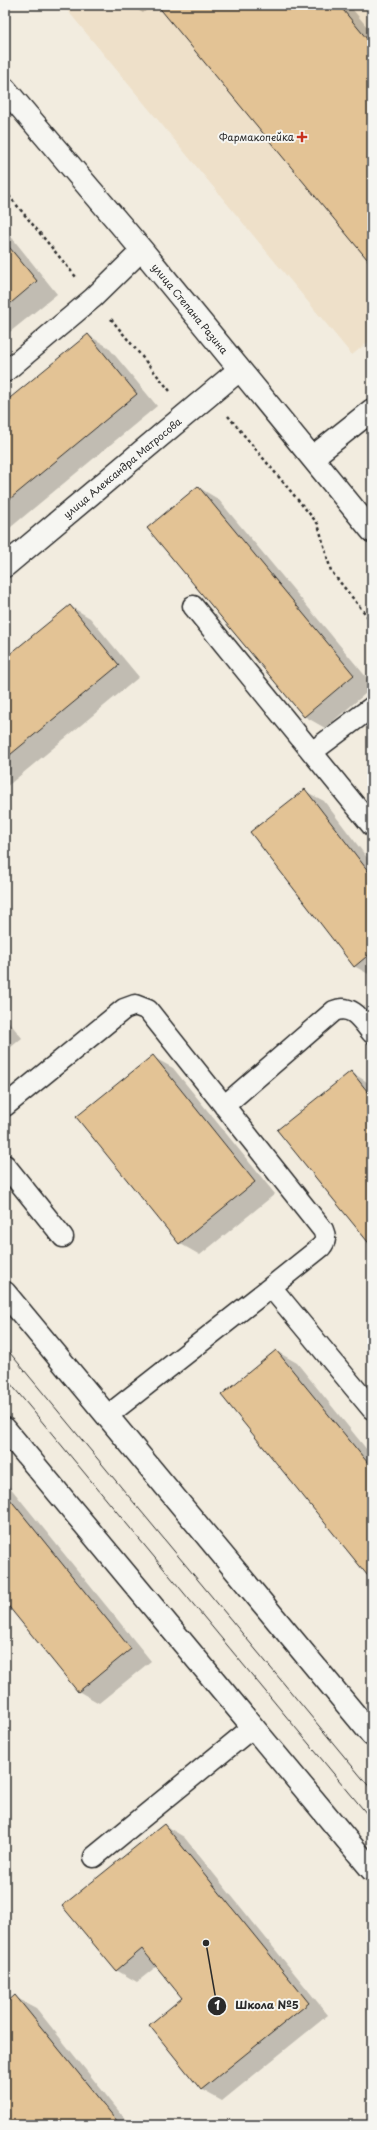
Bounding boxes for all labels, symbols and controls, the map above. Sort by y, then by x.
place label: Фармакопейка [219,129,295,144]
marker: Фармакопейка [297,132,307,142]
street label: улица Степана Разина [149,260,232,357]
street label: улица Александра Матросова [60,413,185,521]
callout: Школа №5 [207,1994,307,2017]
text: 1 [214,1996,220,2014]
text: Школа №5 [235,1996,299,2013]

